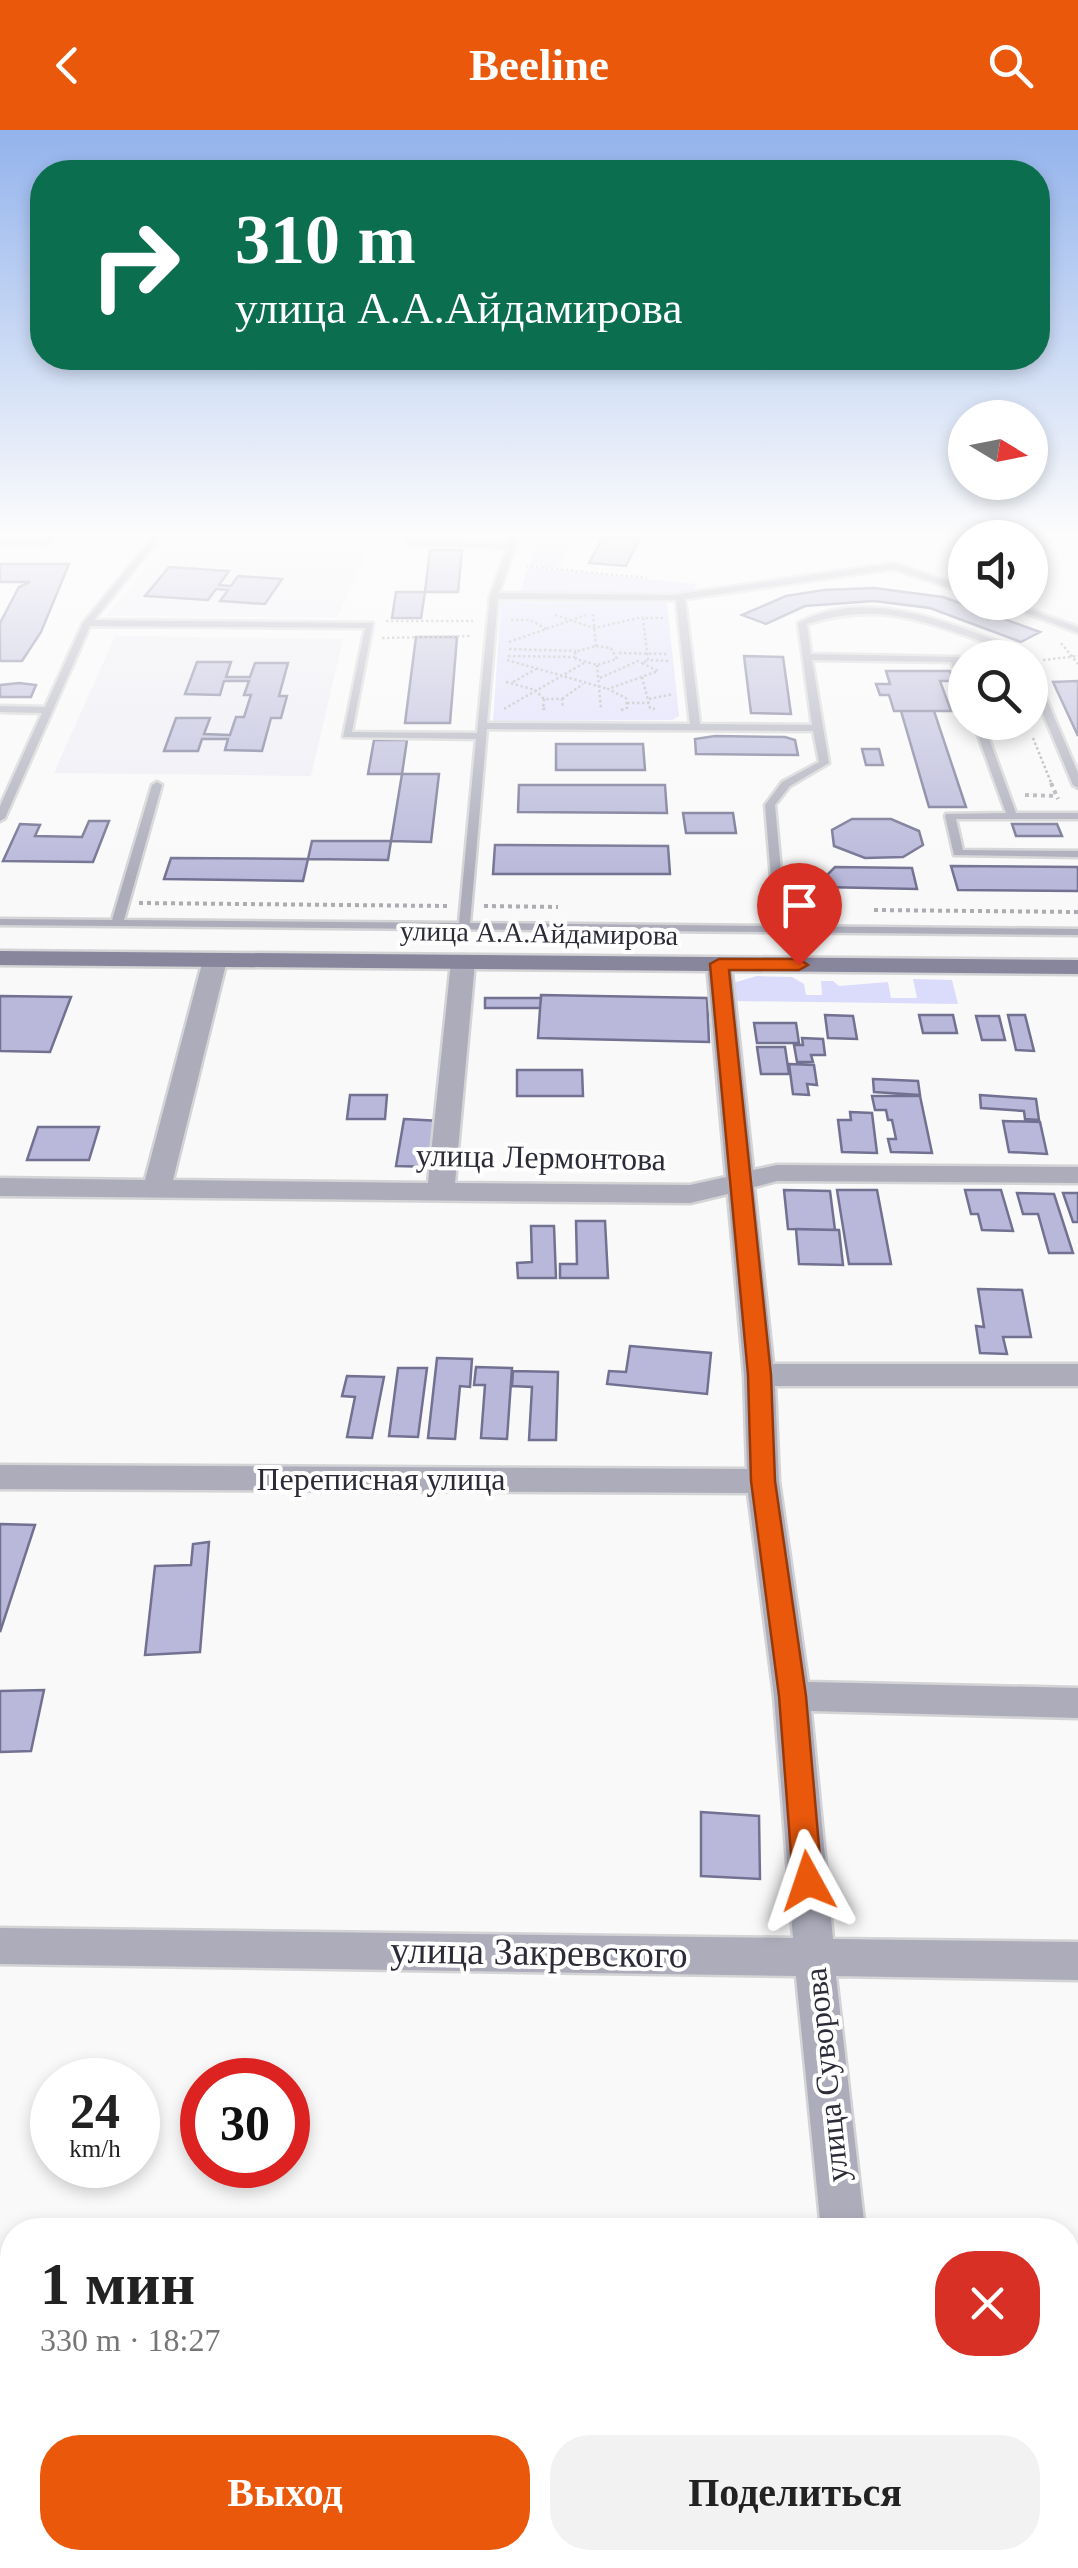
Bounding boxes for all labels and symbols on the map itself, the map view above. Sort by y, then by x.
north arrow [948,400,1048,500]
pin [757,863,842,966]
street label: улица А.А.Айдамирова [400,915,679,951]
street label: улица Лермонтова [416,1137,666,1177]
street label: Переписная улица [256,1461,506,1497]
position arrow [756,1829,860,1933]
street label: улица Закревского [390,1928,688,1976]
street label: улица Суворова [797,1966,855,2184]
speed limit sign: 30 [180,2058,310,2188]

